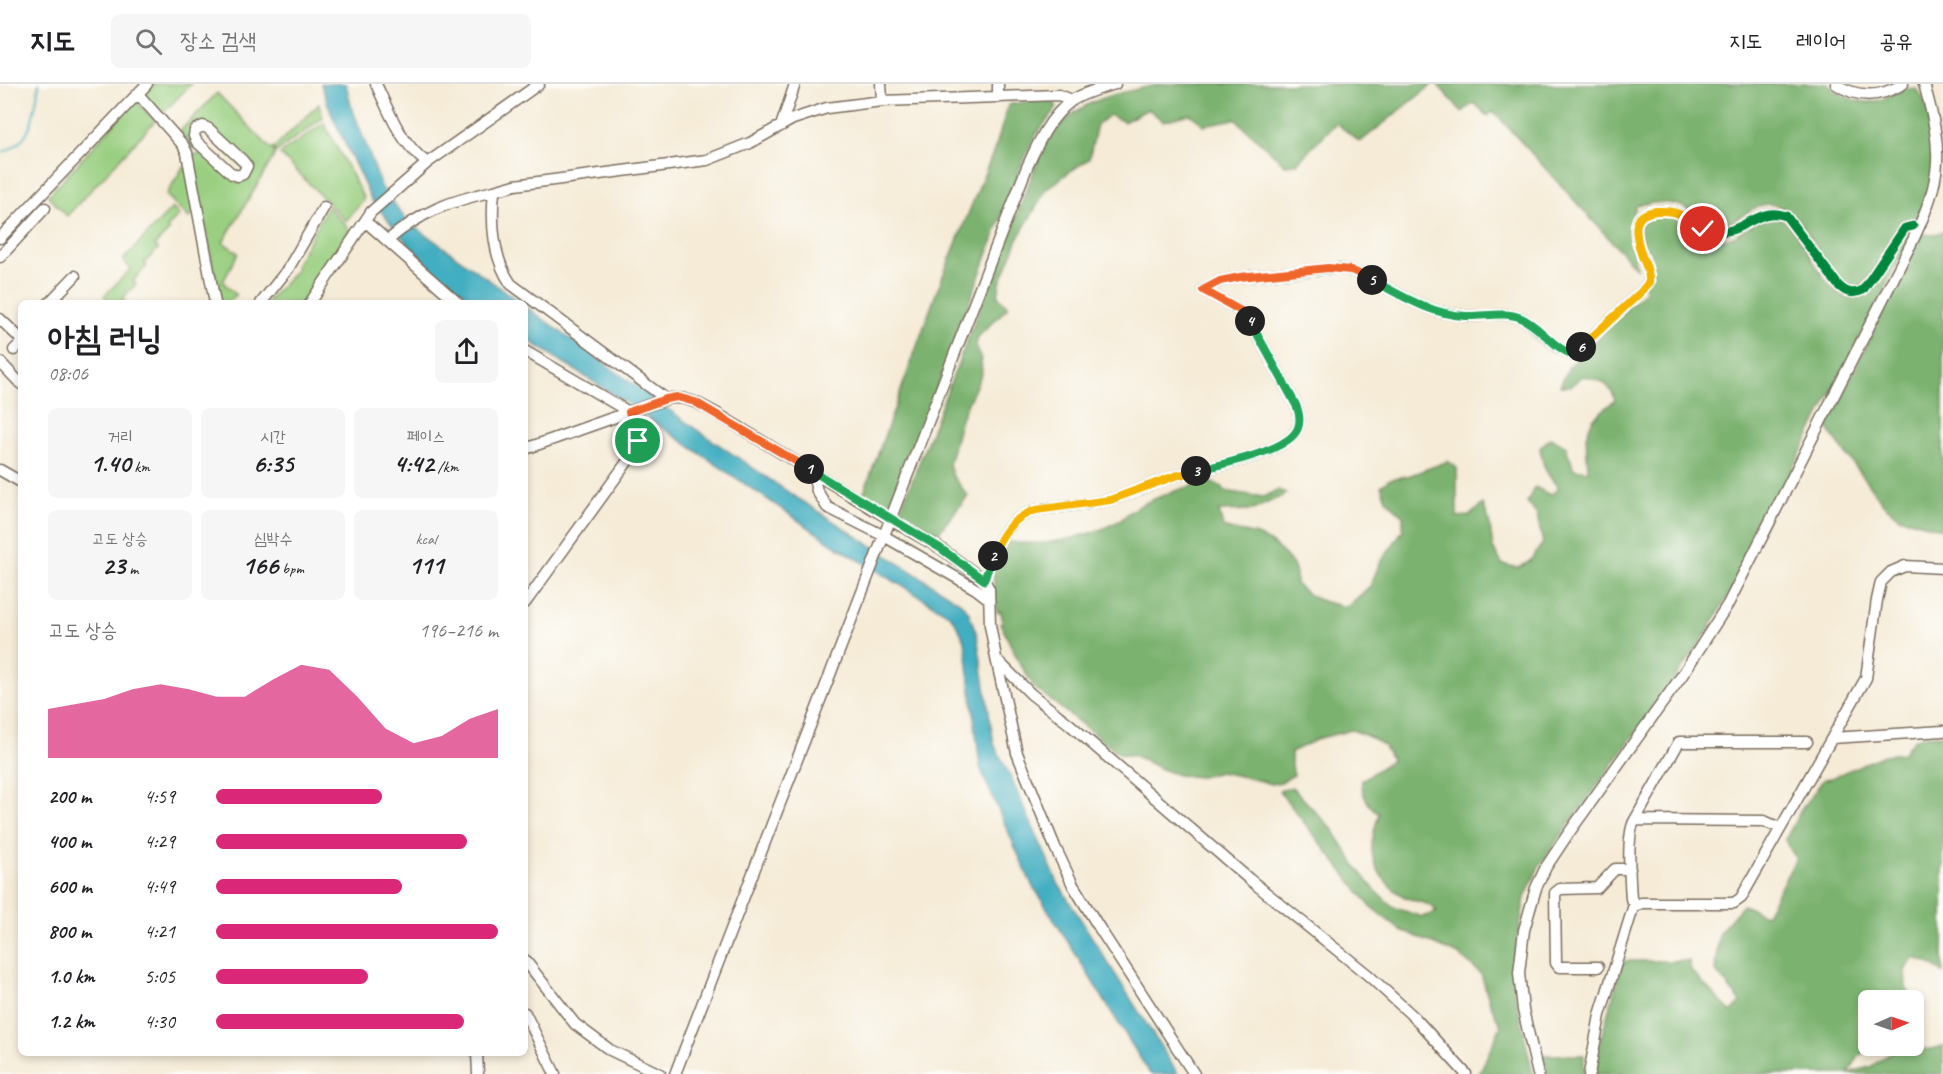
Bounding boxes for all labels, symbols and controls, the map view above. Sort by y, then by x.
search box [111,14,531,68]
text: 지도 [30,23,75,58]
icon: search [132,25,165,58]
text: 장소 검색 [180,27,256,55]
text: 지도 [1729,28,1763,54]
text: 레이어 [1796,28,1846,54]
text: 공유 [1879,28,1913,54]
pin [1677,203,1728,254]
icon: check [1686,212,1719,245]
pin: 5 [1357,265,1387,295]
text: 5 [1369,270,1375,290]
pin: 4 [1235,306,1265,336]
text: 4 [1246,311,1254,331]
text: 아침 러닝 [48,317,162,359]
button: share [435,320,498,383]
pin: 6 [1566,332,1596,362]
text: 6 [1577,337,1585,357]
text: 08:06 [48,361,88,386]
pin [612,415,663,466]
icon: arrive [621,424,654,457]
text: 거리 [107,427,133,447]
text: 시간 [260,427,286,447]
text: 페이스 [407,427,445,447]
text: 1.40 [90,447,130,480]
text: 6:35 [253,447,293,480]
text: 4:42 [393,447,434,480]
pin: 1 [794,454,824,484]
pin: 3 [1181,456,1211,486]
text: km [130,457,150,477]
text: /km [434,457,459,477]
text: 1 [805,459,813,479]
text: 3 [1192,461,1200,481]
text: 고도 상승 [92,529,148,549]
text: 심박수 [254,529,292,549]
text: kcal [415,529,437,549]
pin: 2 [978,541,1008,571]
text: 2 [989,546,997,566]
text: 23 [102,549,125,582]
text: 166 [242,549,278,582]
text: 111 [408,549,444,582]
text: m [125,559,138,579]
text: bpm [278,559,304,579]
text: 고도 상승 [48,618,117,643]
text: 196–216 m [419,618,498,643]
text: 200 m [48,784,91,809]
text: 4:59 [144,784,175,809]
text: 400 m [48,829,91,854]
text: 4:29 [144,829,175,854]
text: 600 m [48,874,92,899]
text: 4:49 [144,874,175,899]
text: 800 m [48,919,91,944]
text: 4:21 [144,919,175,944]
text: 1.0 km [48,964,95,989]
text: 5:05 [144,964,175,989]
north arrow [1858,990,1924,1056]
map controls [1858,990,1924,1056]
text: 1.2 km [48,1009,95,1034]
text: 4:30 [144,1009,175,1034]

